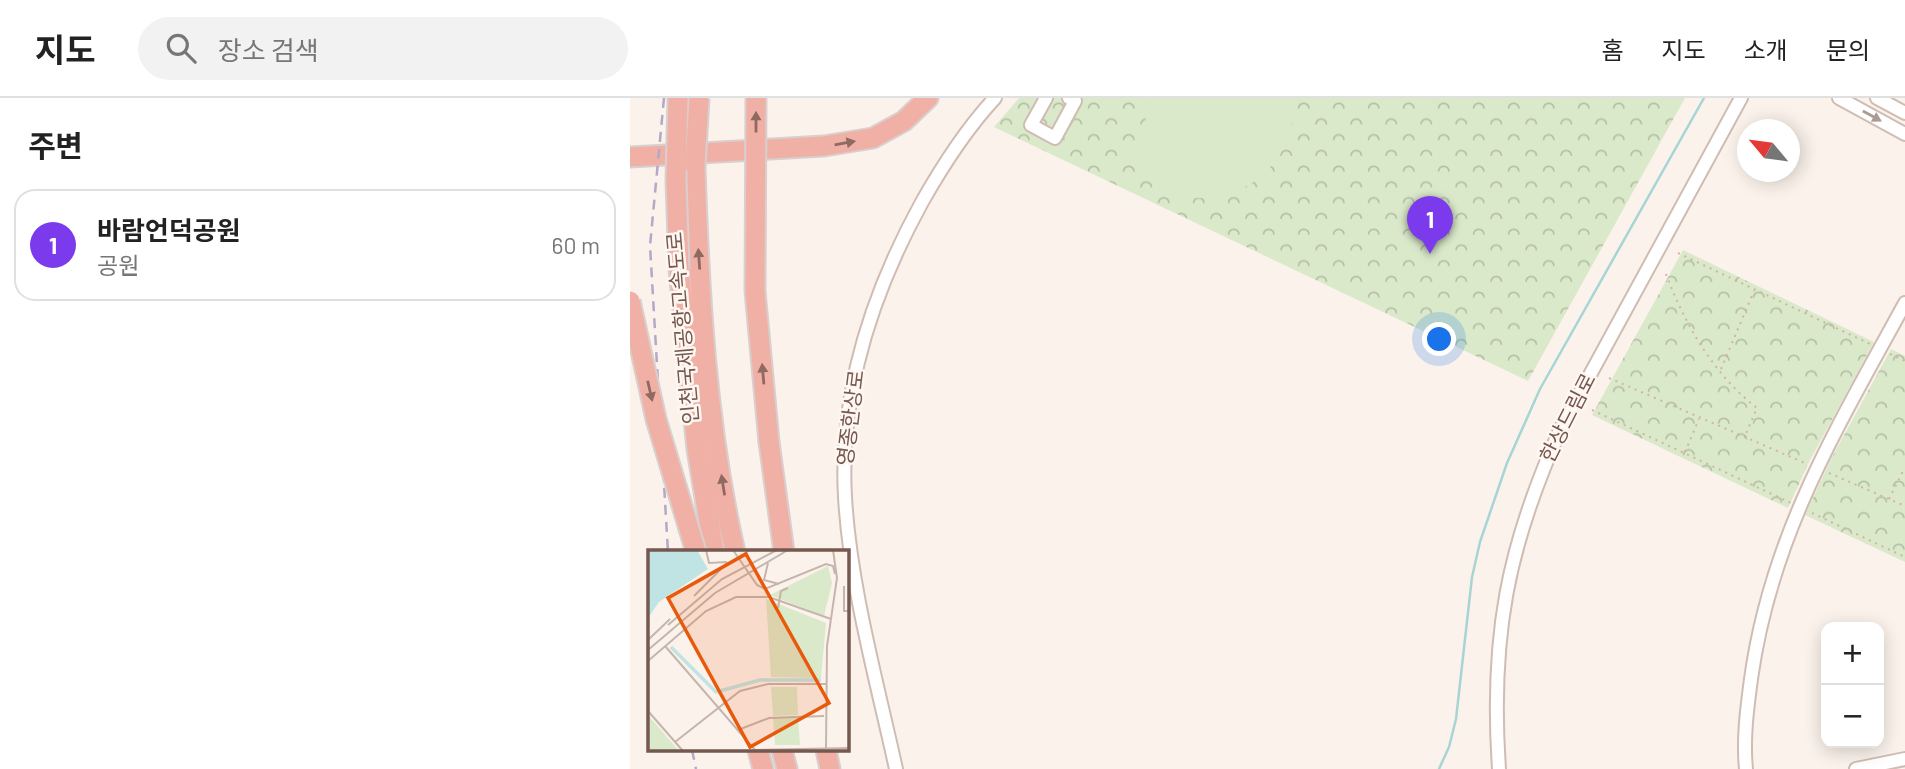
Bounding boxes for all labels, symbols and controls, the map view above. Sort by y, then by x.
search box [138,17,628,80]
text: 지도 [35,29,96,69]
icon: search [162,29,200,67]
text: 장소 검색 [218,34,319,65]
text: 홈 [1601,35,1623,64]
text: 지도 [1661,35,1706,64]
text: 소개 [1744,35,1788,64]
text: 문의 [1826,35,1870,64]
one-way arrow [1862,110,1882,122]
one-way arrow [750,111,762,133]
north arrow [1737,119,1800,182]
text: 주변 [28,127,83,163]
one-way arrow [834,137,856,148]
pin: 1 [1407,196,1453,254]
text: 바람언덕공원 [97,214,241,245]
text: 1 [49,231,57,259]
text: 60 m [552,231,600,259]
street label: 인천국제공항고속도로 [661,231,702,425]
one-way arrow [693,248,704,270]
text: 공원 [97,251,139,279]
your location [1422,322,1456,356]
one-way arrow [757,363,768,385]
street label: 영종한상로 [831,368,868,467]
street label: 한상드림로 [1534,369,1600,466]
one-way arrow [645,380,656,402]
one-way arrow [717,474,728,496]
inset map [648,550,849,752]
map controls [1821,622,1884,748]
button: + [1821,622,1884,685]
button: − [1821,685,1884,748]

